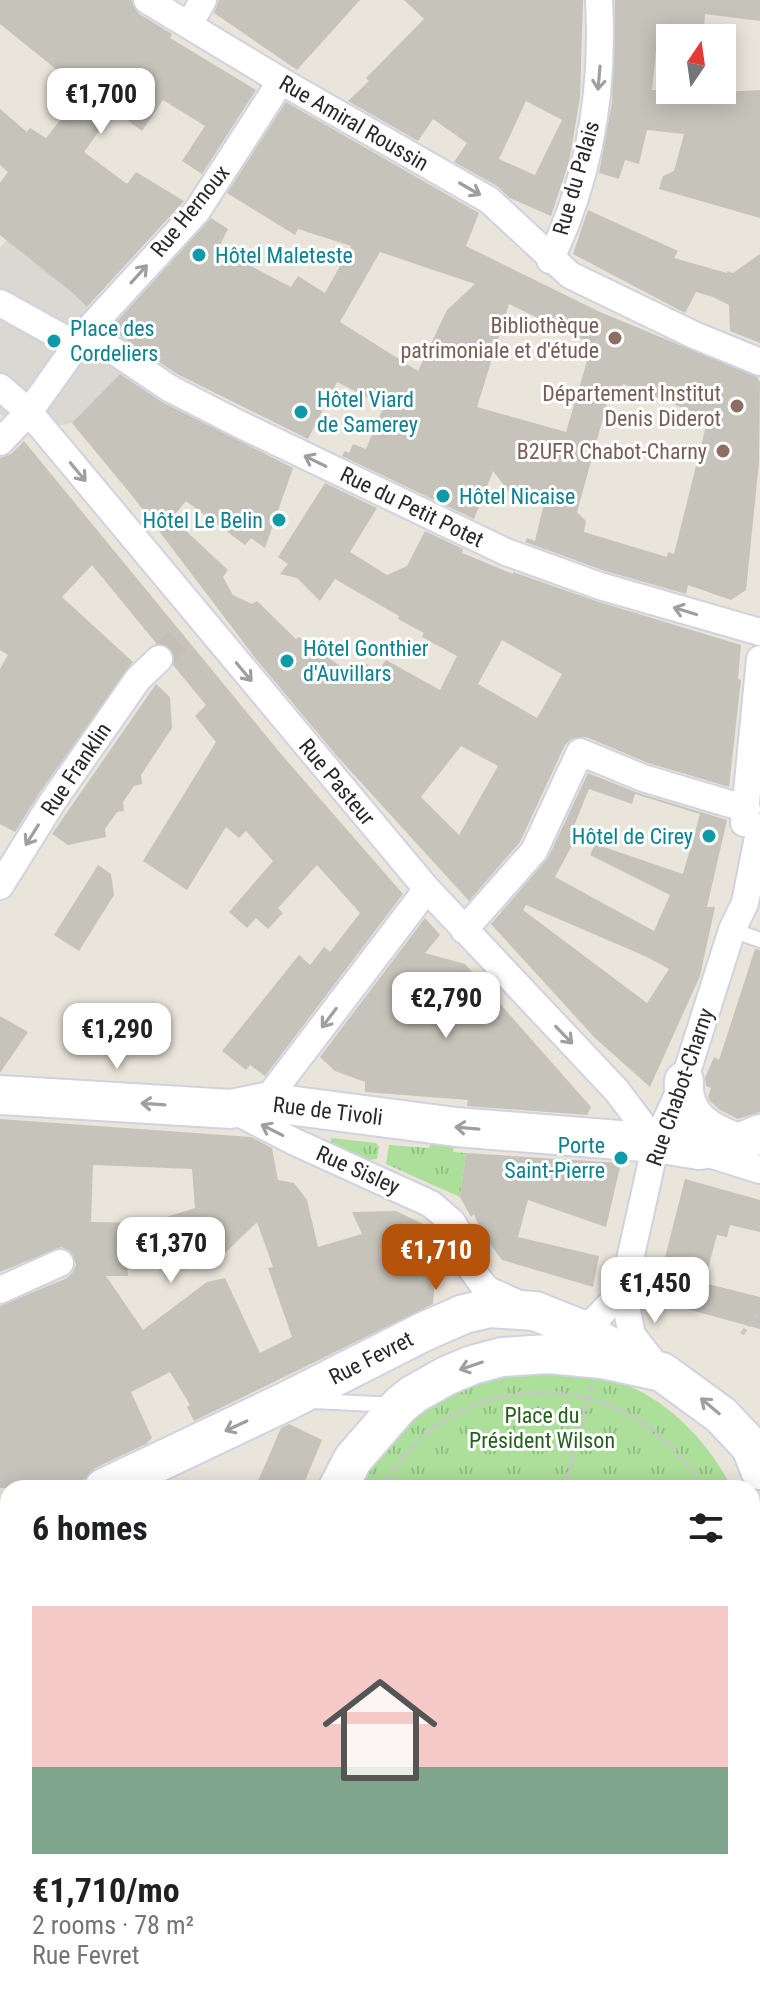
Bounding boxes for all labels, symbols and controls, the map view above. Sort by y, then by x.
north arrow [656,24,736,104]
map controls [656,24,736,104]
one-way arrow [591,64,606,91]
pin: €1,700 [36,68,166,136]
street label: Rue Amiral Roussin [275,70,433,176]
text: €1,700 [65,79,137,109]
street label: Rue du Palais [548,118,604,238]
street label: Rue Hernoux [146,160,235,262]
one-way arrow [458,181,481,197]
place label: Hôtel Maleteste [215,243,353,268]
marker: Hôtel Maleteste [190,246,208,264]
one-way arrow [129,264,148,284]
place label: Bibliothèque patrimoniale et d'étude [400,313,599,363]
place label: Place des Cordeliers [70,316,158,366]
marker: Bibliothèque patrimoniale et d'étude [606,329,624,347]
marker: Place des Cordeliers [45,332,63,350]
place label: Département Institut Denis Diderot [542,381,721,431]
place label: Hôtel Viard de Samerey [317,387,418,437]
marker: Département Institut Denis Diderot [728,397,746,415]
marker: Hôtel Viard de Samerey [292,403,310,421]
place label: B2UFR Chabot-Charny [517,439,707,464]
marker: B2UFR Chabot-Charny [714,442,732,460]
one-way arrow [304,453,328,468]
one-way arrow [69,462,87,482]
street label: Rue du Petit Potet [336,462,488,552]
place label: Hôtel Nicaise [459,484,575,509]
marker: Hôtel Nicaise [434,487,452,505]
place label: Hôtel Le Belin [142,508,263,533]
marker: Hôtel Le Belin [270,511,288,529]
one-way arrow [673,603,698,617]
place label: Hôtel Gonthier d'Auvillars [303,636,429,686]
marker: Hôtel Gonthier d'Auvillars [278,652,296,670]
one-way arrow [235,661,253,682]
street label: Rue Franklin [36,718,116,820]
street label: Rue Pasteur [294,734,380,830]
one-way arrow [23,823,39,846]
place label: Hôtel de Cirey [572,824,693,849]
marker: Hôtel de Cirey [700,827,718,845]
pin: €2,790 [381,972,511,1040]
text: €2,790 [410,983,482,1013]
pin: €1,290 [52,1003,182,1071]
street label: Rue Chabot-Charny [641,1005,719,1169]
one-way arrow [320,1007,337,1028]
text: €1,290 [81,1014,153,1044]
one-way arrow [554,1025,573,1044]
street label: Rue de Tivoli [272,1092,384,1130]
one-way arrow [140,1096,167,1111]
one-way arrow [454,1120,481,1135]
one-way arrow [261,1122,285,1138]
place label: Porte Saint-Pierre [504,1133,605,1183]
street label: Rue Sisley [312,1141,404,1199]
marker: Porte Saint-Pierre [612,1149,630,1167]
pin: €1,370 [106,1217,236,1285]
pin: €1,710 [371,1224,501,1292]
text: €1,370 [135,1228,207,1258]
text: €1,710 [400,1235,472,1265]
pin: €1,450 [590,1257,720,1325]
text: €1,450 [619,1268,691,1298]
street label: Rue Fevret [325,1326,417,1390]
one-way arrow [459,1360,484,1375]
one-way arrow [700,1397,720,1415]
park label: Place du Président Wilson [469,1403,615,1453]
one-way arrow [224,1419,248,1434]
icon: filters [684,1506,728,1550]
text: 6 homes [32,1508,148,1548]
icon: home [308,1658,452,1802]
text: €1,710/mo [32,1870,180,1910]
text: 2 rooms · 78 m² [32,1910,194,1940]
text: Rue Fevret [32,1940,139,1970]

